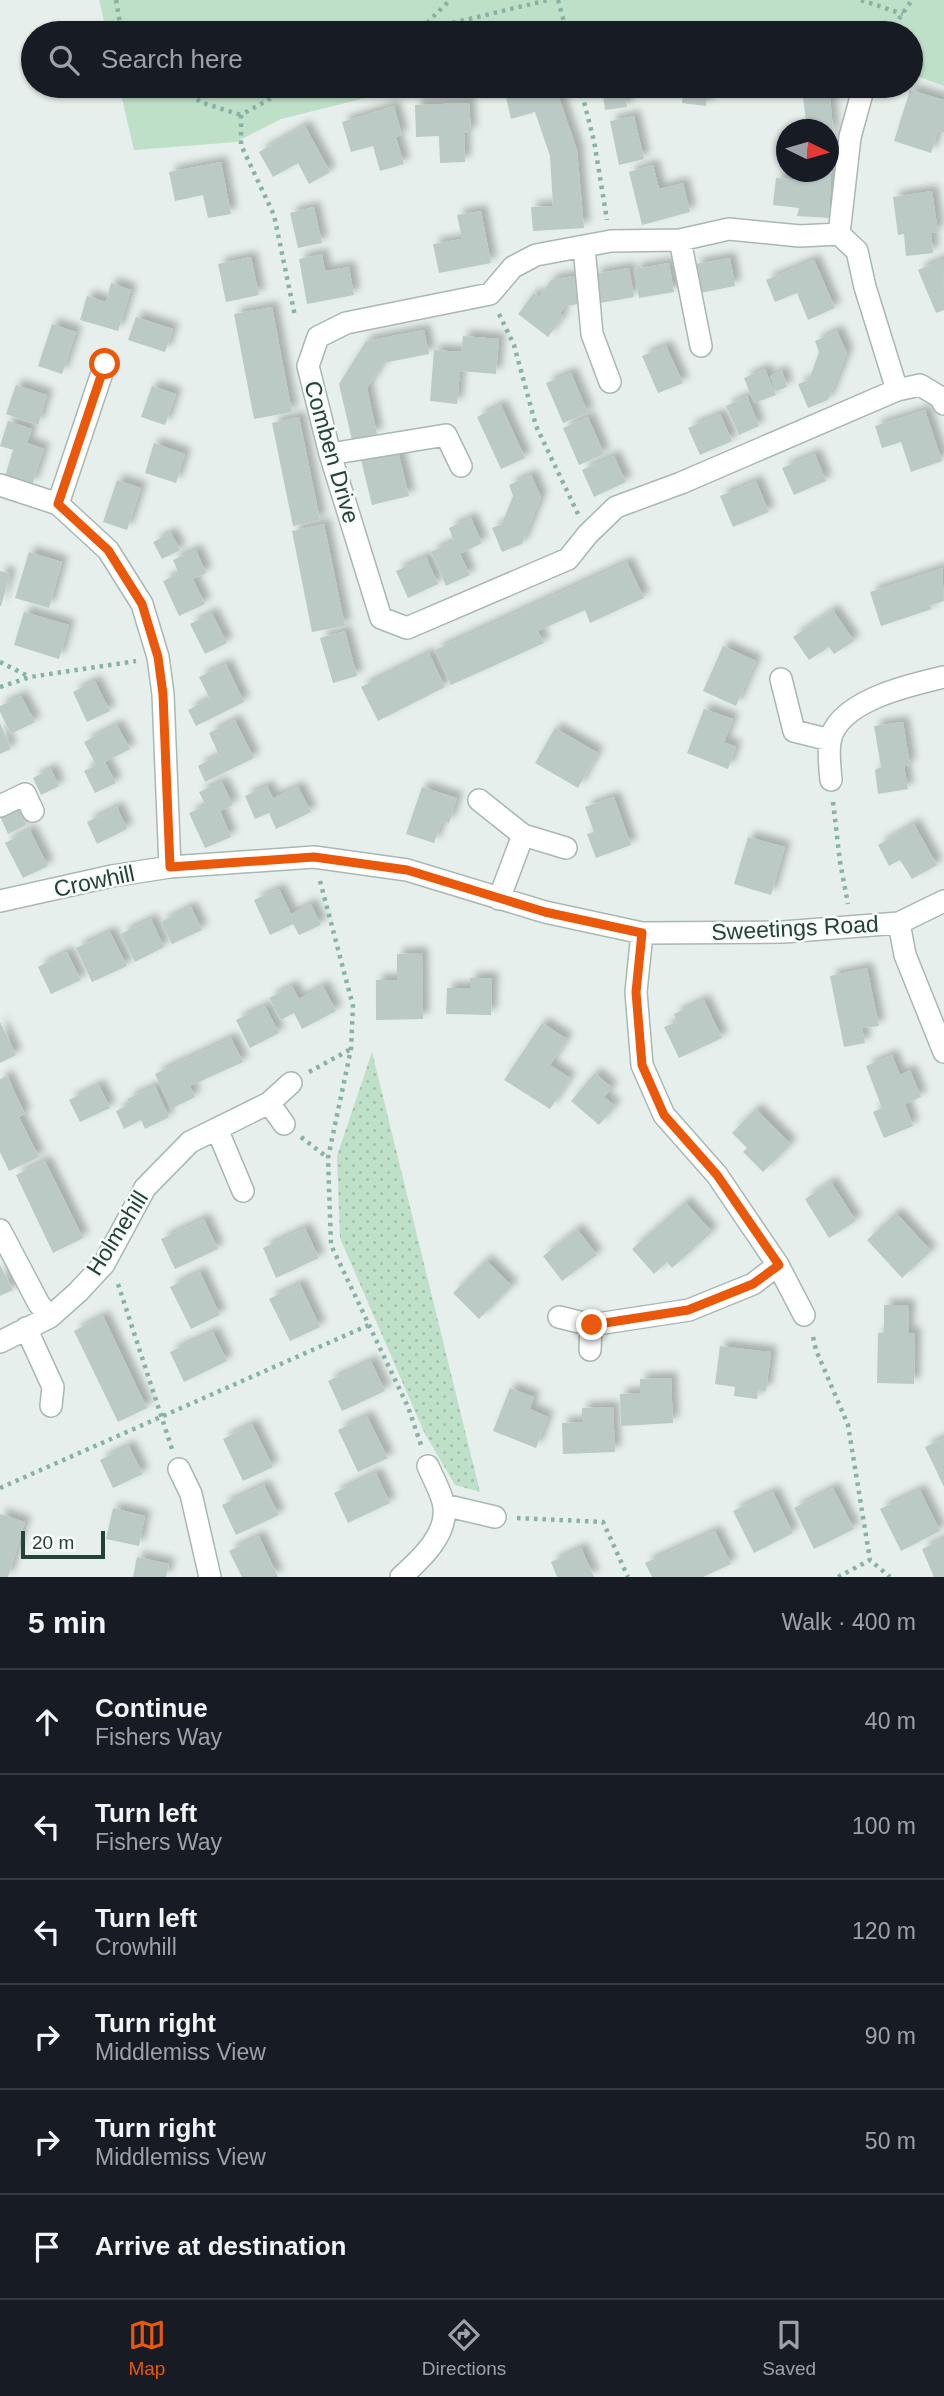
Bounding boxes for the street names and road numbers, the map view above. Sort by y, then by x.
street label: Comben Drive [299,378,365,526]
street label: Crowhill [51,860,137,902]
street label: Sweetings Road [711,911,879,945]
street label: Holmehill [81,1186,153,1280]

